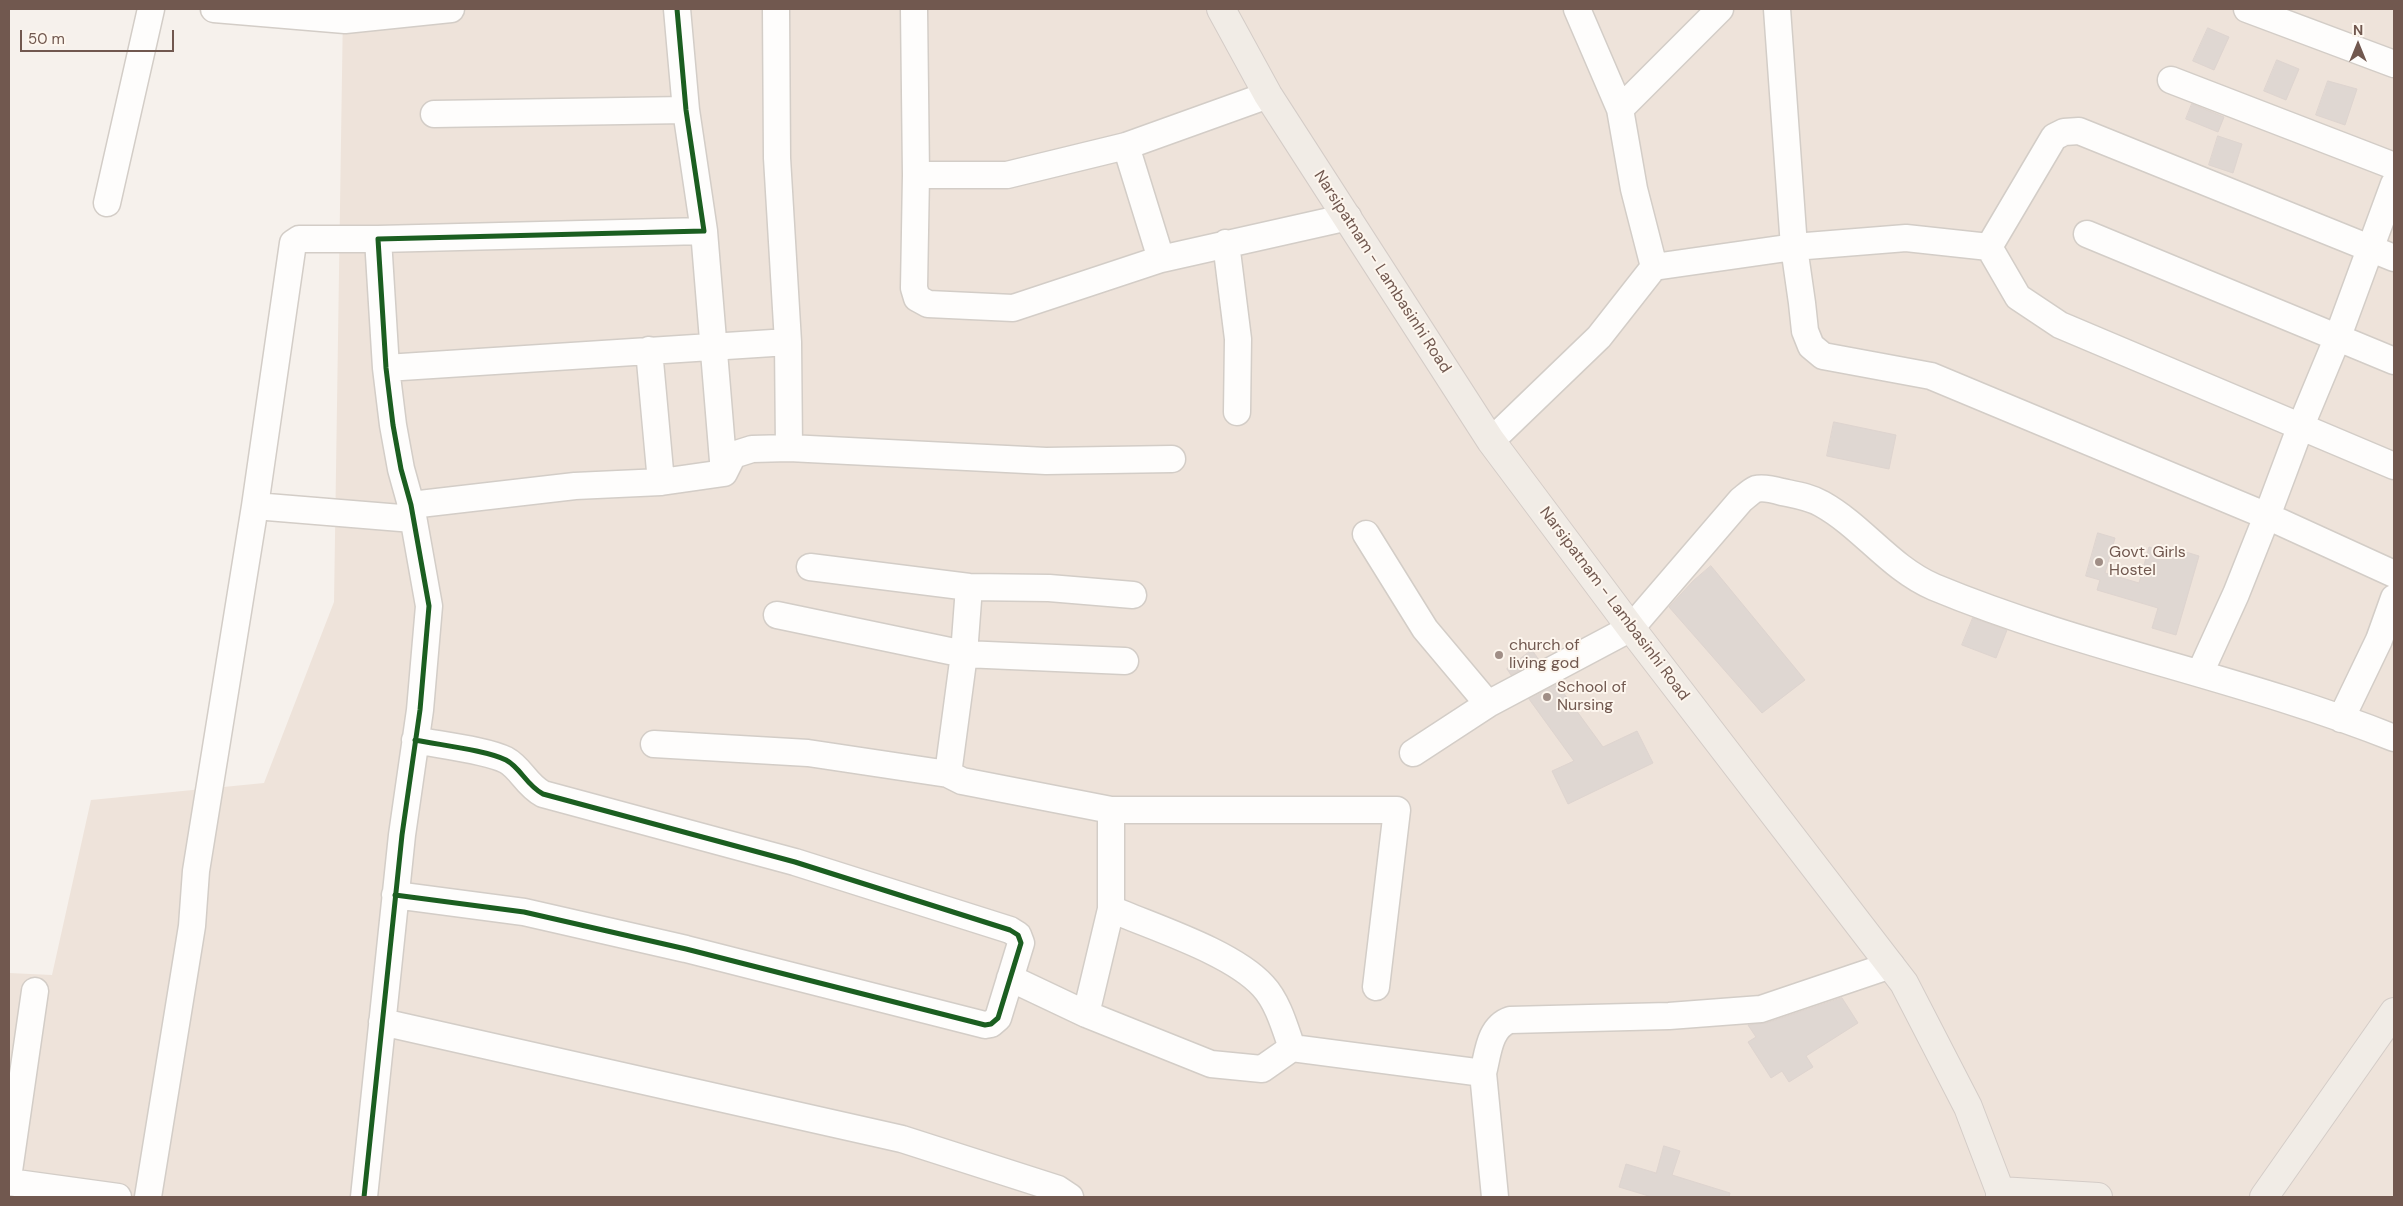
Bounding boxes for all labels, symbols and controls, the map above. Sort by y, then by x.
scale bar [22,20,176,52]
north arrow [2333,20,2383,70]
text: N [2353,21,2363,39]
text: 50 m [28,29,65,49]
street label: Narsipatnam - Lambasinhi Road [1309,167,1455,377]
street label: Narsipatnam - Lambasinhi Road [1535,503,1693,705]
place label: Govt. Girls Hostel [2109,543,2186,581]
marker: Govt. Girls Hostel [2093,556,2105,568]
place label: church of living god [1509,636,1580,674]
marker: church of living god [1493,649,1505,661]
place label: School of Nursing [1557,678,1626,716]
marker: School of Nursing [1541,691,1553,703]

